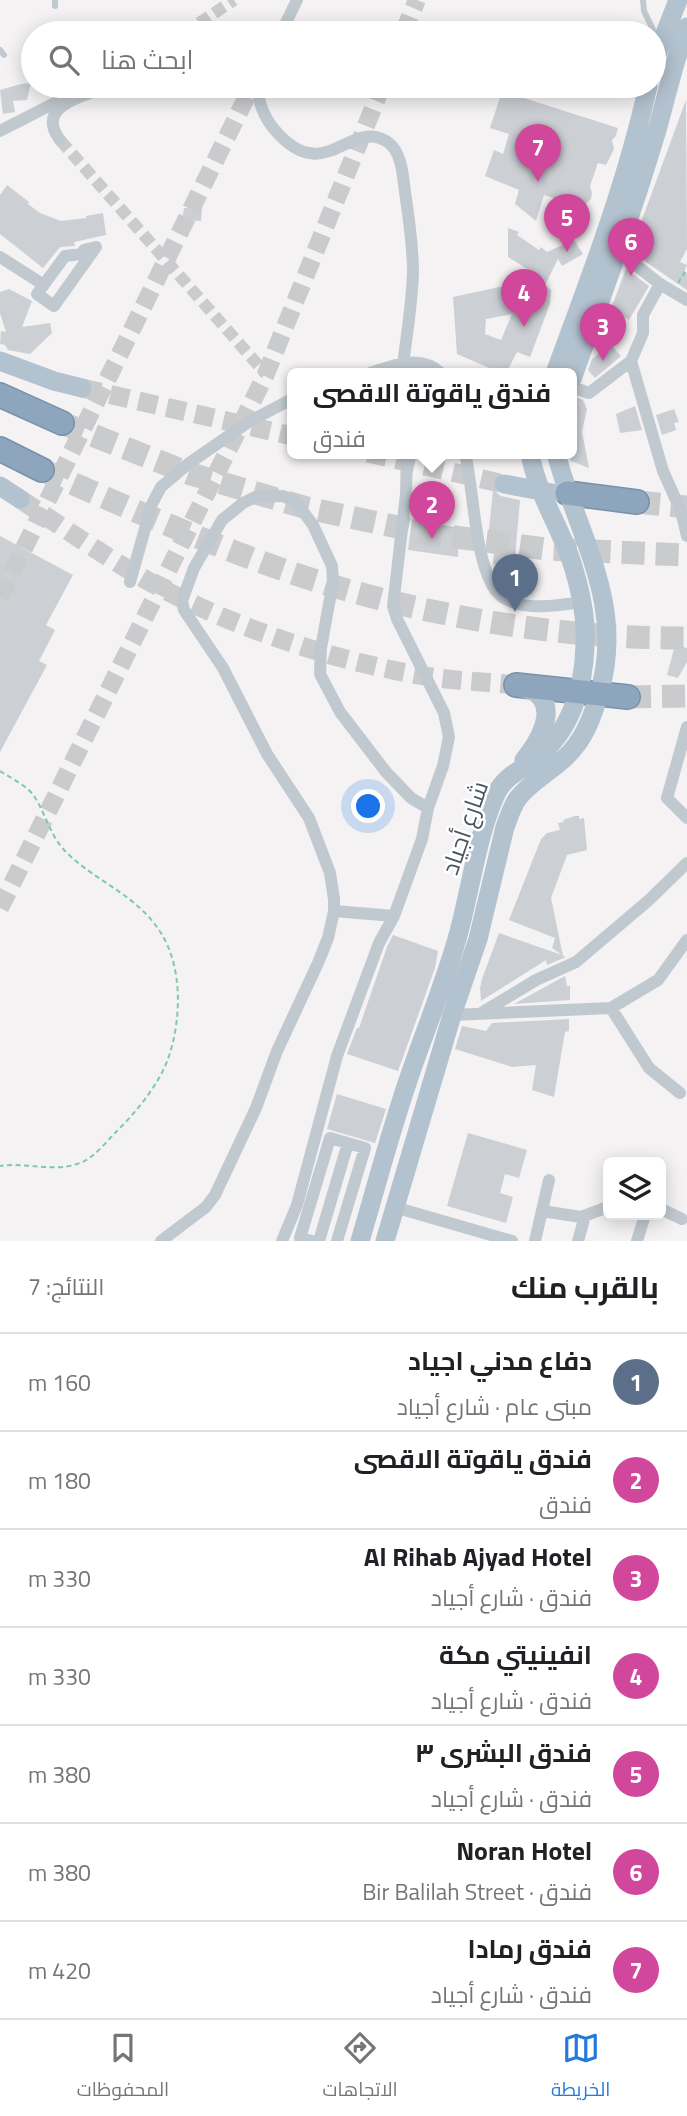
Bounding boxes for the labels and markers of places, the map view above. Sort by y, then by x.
pin: 7 [515,124,561,182]
pin: 5 [544,194,590,252]
pin: 6 [608,218,654,276]
pin: 4 [501,269,547,327]
pin: 3 [580,303,626,361]
pin: 2 [409,481,455,539]
pin: 1 [492,554,538,612]

